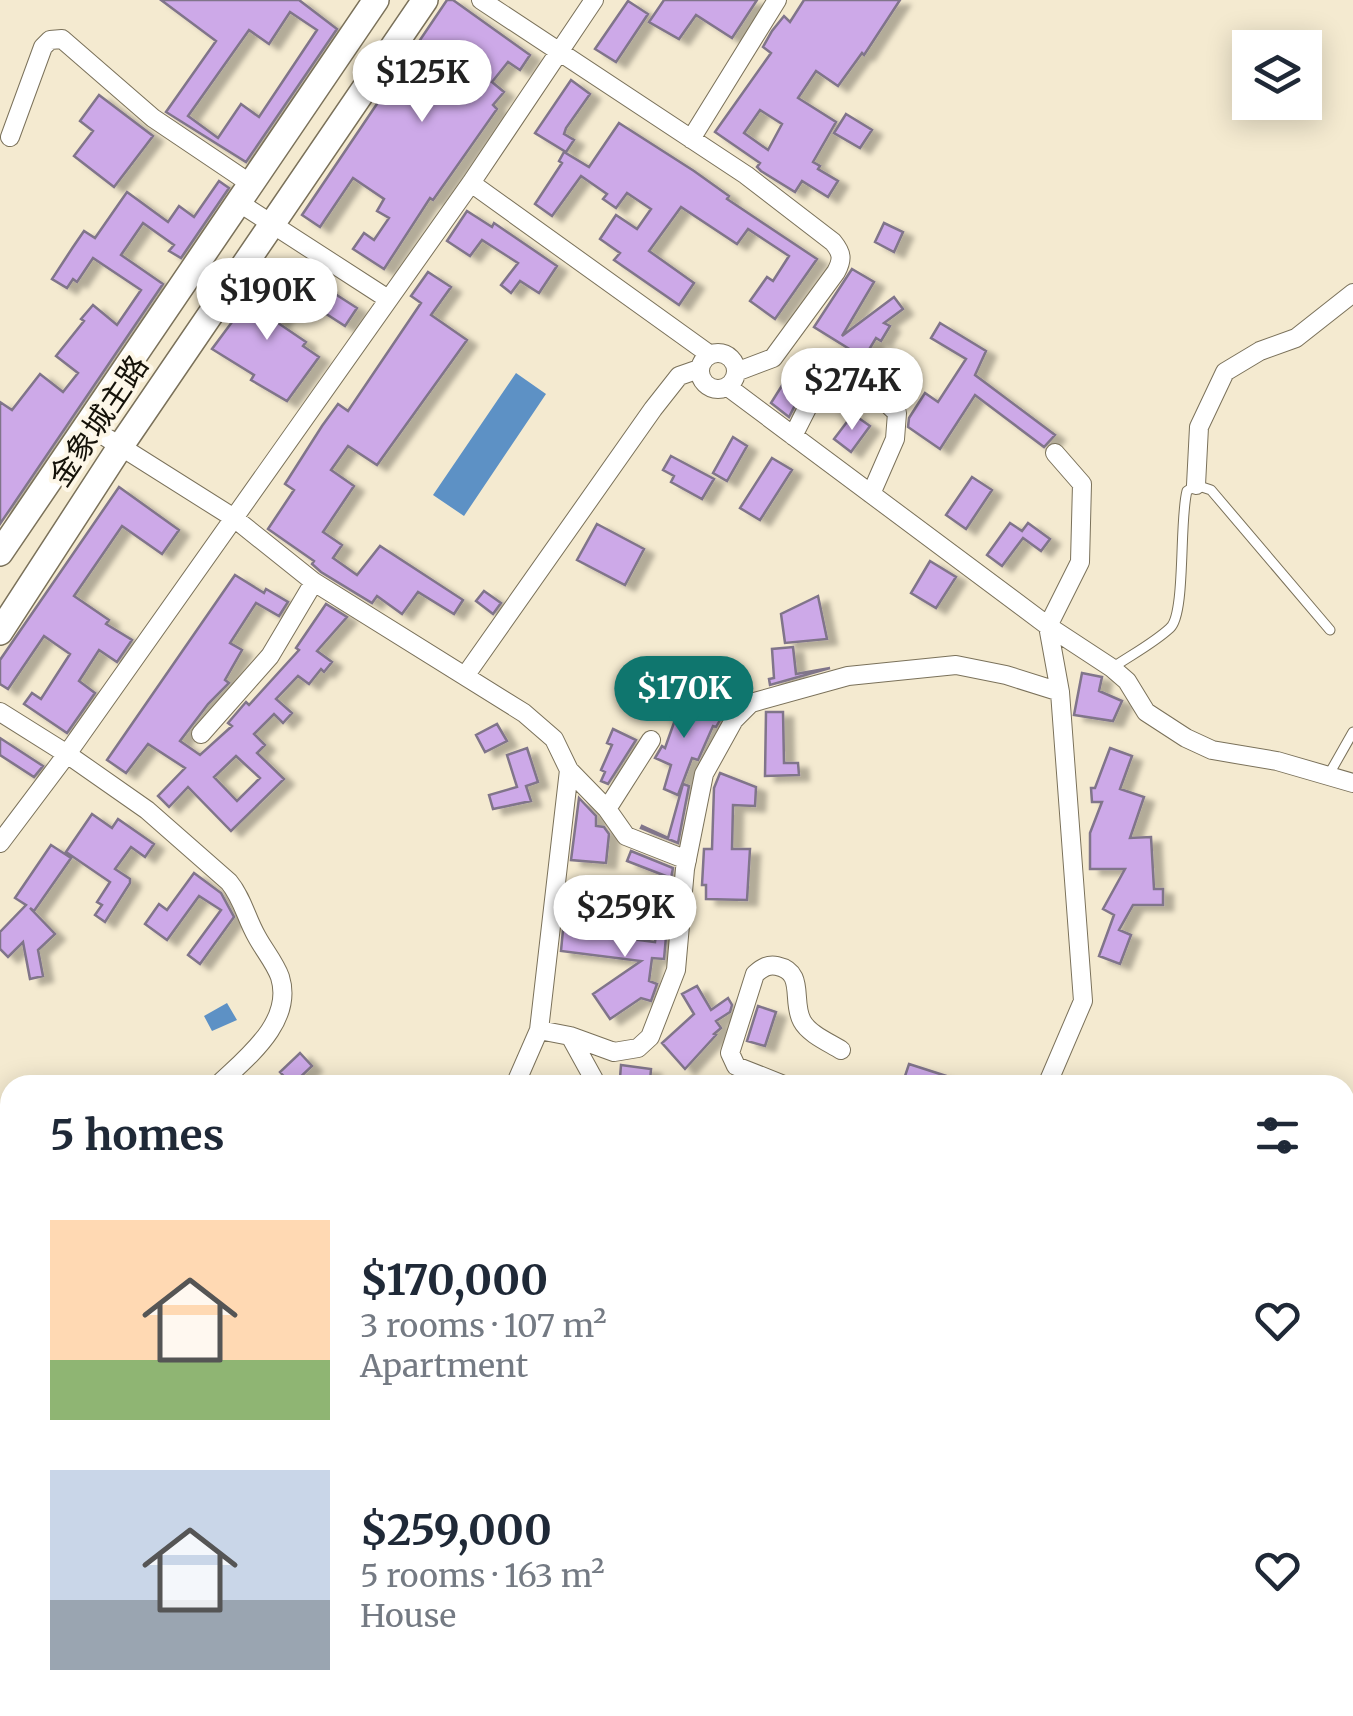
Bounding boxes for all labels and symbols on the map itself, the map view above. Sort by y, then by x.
pin: $125K [352,40,492,125]
pin: $190K [197,258,337,343]
street label: 金象城主路 [40,348,156,493]
pin: $274K [782,348,922,433]
pin: $170K [614,656,754,741]
pin: $259K [555,875,695,960]

